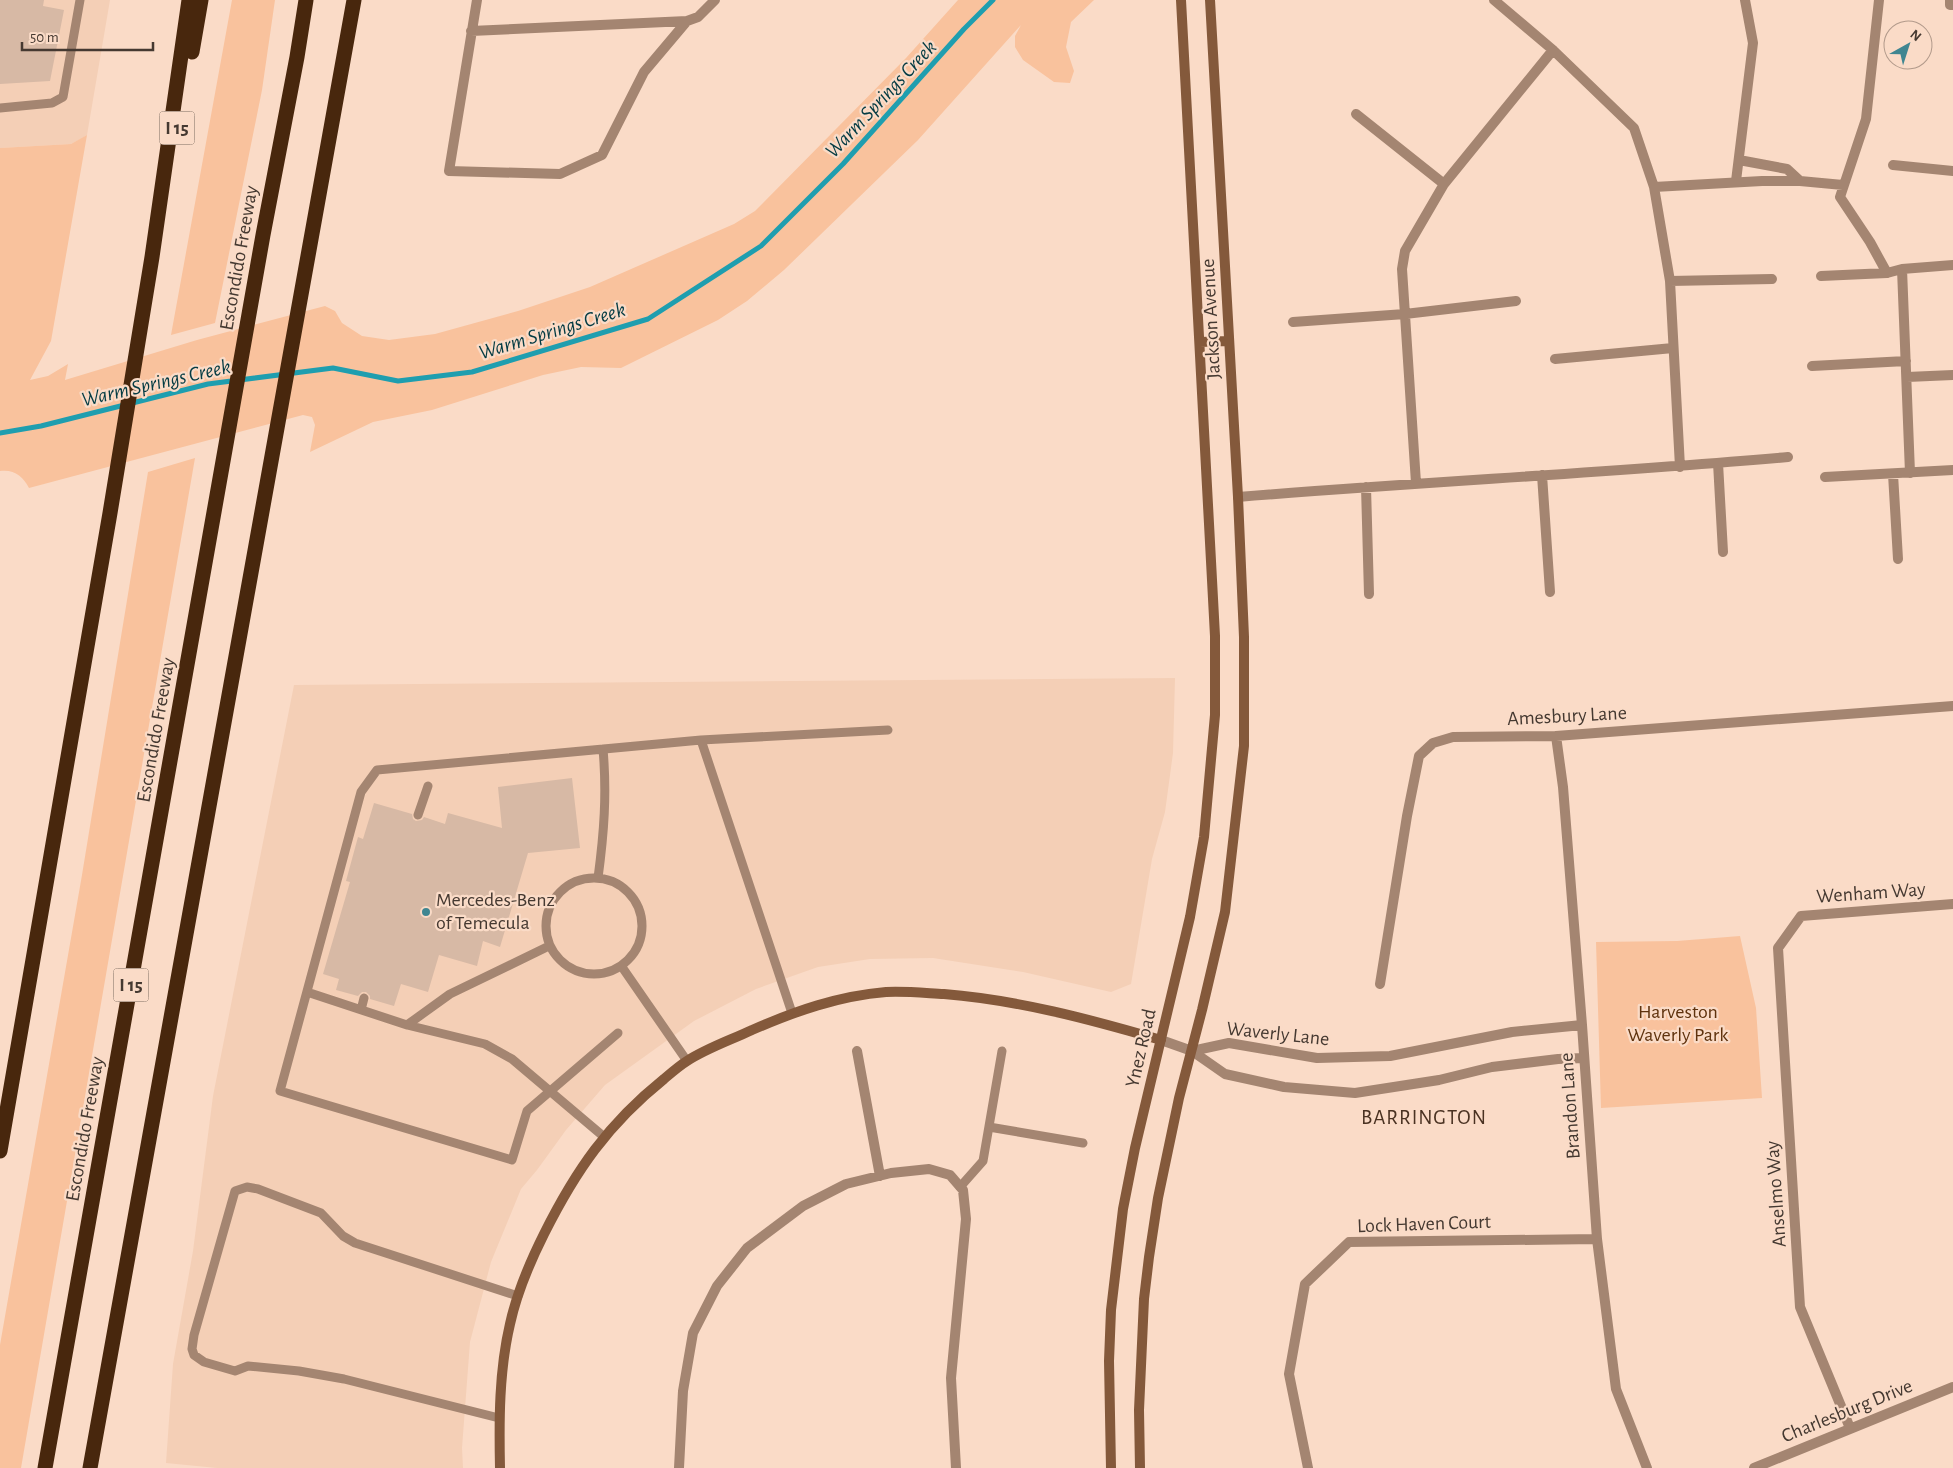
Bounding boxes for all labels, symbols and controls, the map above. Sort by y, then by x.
scale bar [22,20,154,52]
north arrow [1883,20,1933,70]
text: N [1907,27,1924,44]
text: 50 m [30,30,59,45]
water label: Warm Springs Creek [821,36,942,162]
road number: I 15 [160,112,194,144]
street label: Escondido Freeway [216,184,262,332]
street label: Jackson Avenue [1198,258,1224,380]
water label: Warm Springs Creek [476,299,628,364]
water label: Warm Springs Creek [79,356,233,411]
street label: Escondido Freeway [133,656,179,804]
street label: Amesbury Lane [1507,703,1627,729]
street label: Wenham Way [1816,879,1927,907]
place label: Mercedes-Benz of Temecula [436,890,555,933]
marker: Mercedes-Benz of Temecula [420,906,432,918]
road number: I 15 [114,968,148,1002]
park label: Harveston Waverly Park [1628,1002,1728,1045]
street label: Ynez Road [1122,1007,1160,1089]
street label: Waverly Lane [1226,1019,1330,1049]
street label: Brandon Lane [1556,1052,1584,1160]
street label: Escondido Freeway [62,1055,108,1203]
district label: BARRINGTON [1361,1107,1487,1128]
street label: Anselmo Way [1762,1140,1790,1248]
street label: Lock Haven Court [1357,1212,1492,1236]
street label: Charlesburg Drive [1779,1376,1915,1446]

